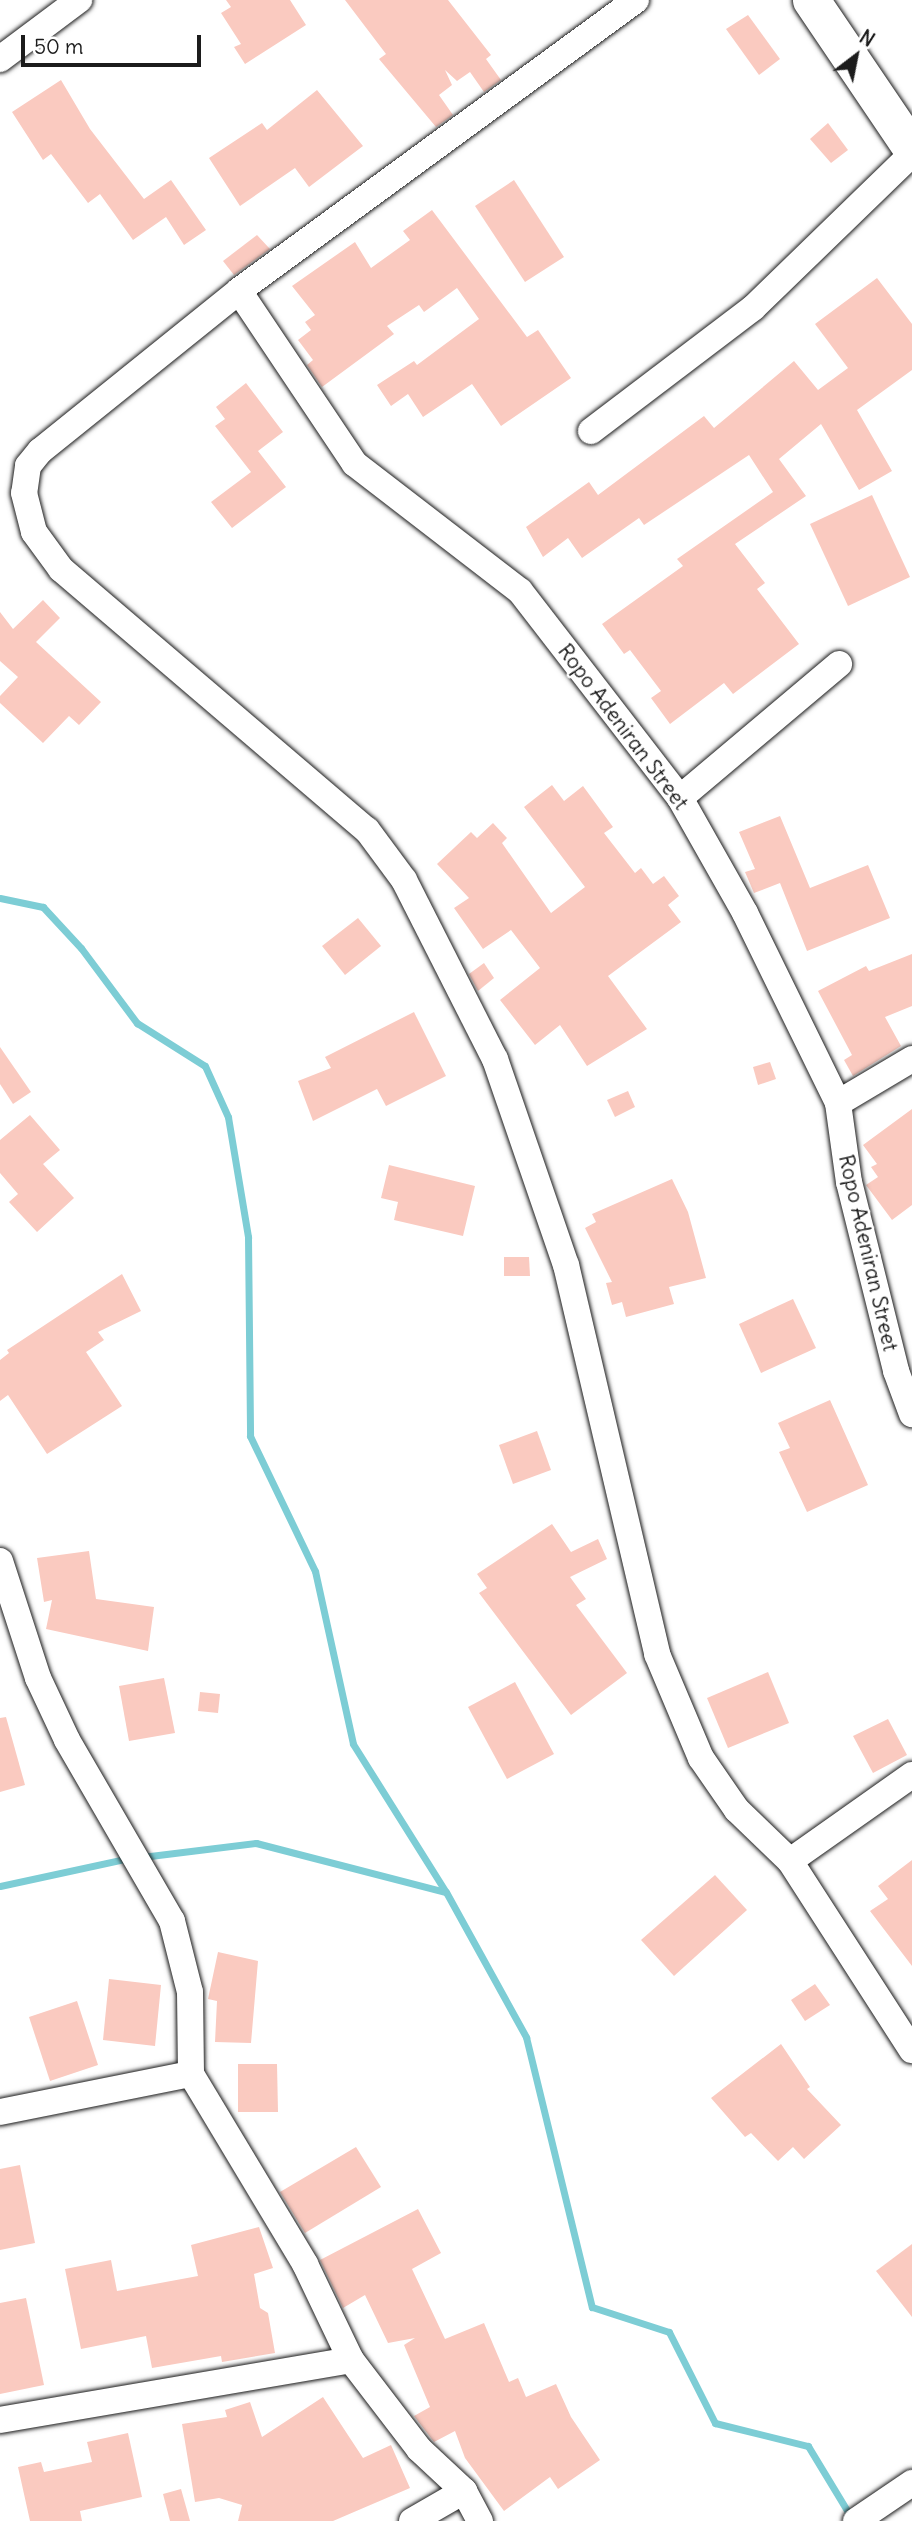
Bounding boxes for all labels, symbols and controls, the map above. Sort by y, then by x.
scale bar [24,21,205,65]
north arrow [821,21,891,91]
text: N [855,25,879,52]
text: 50 m [34,33,83,60]
street label: Ropo Adeniran Street [552,639,694,815]
street label: Ropo Adeniran Street [833,1152,903,1354]

